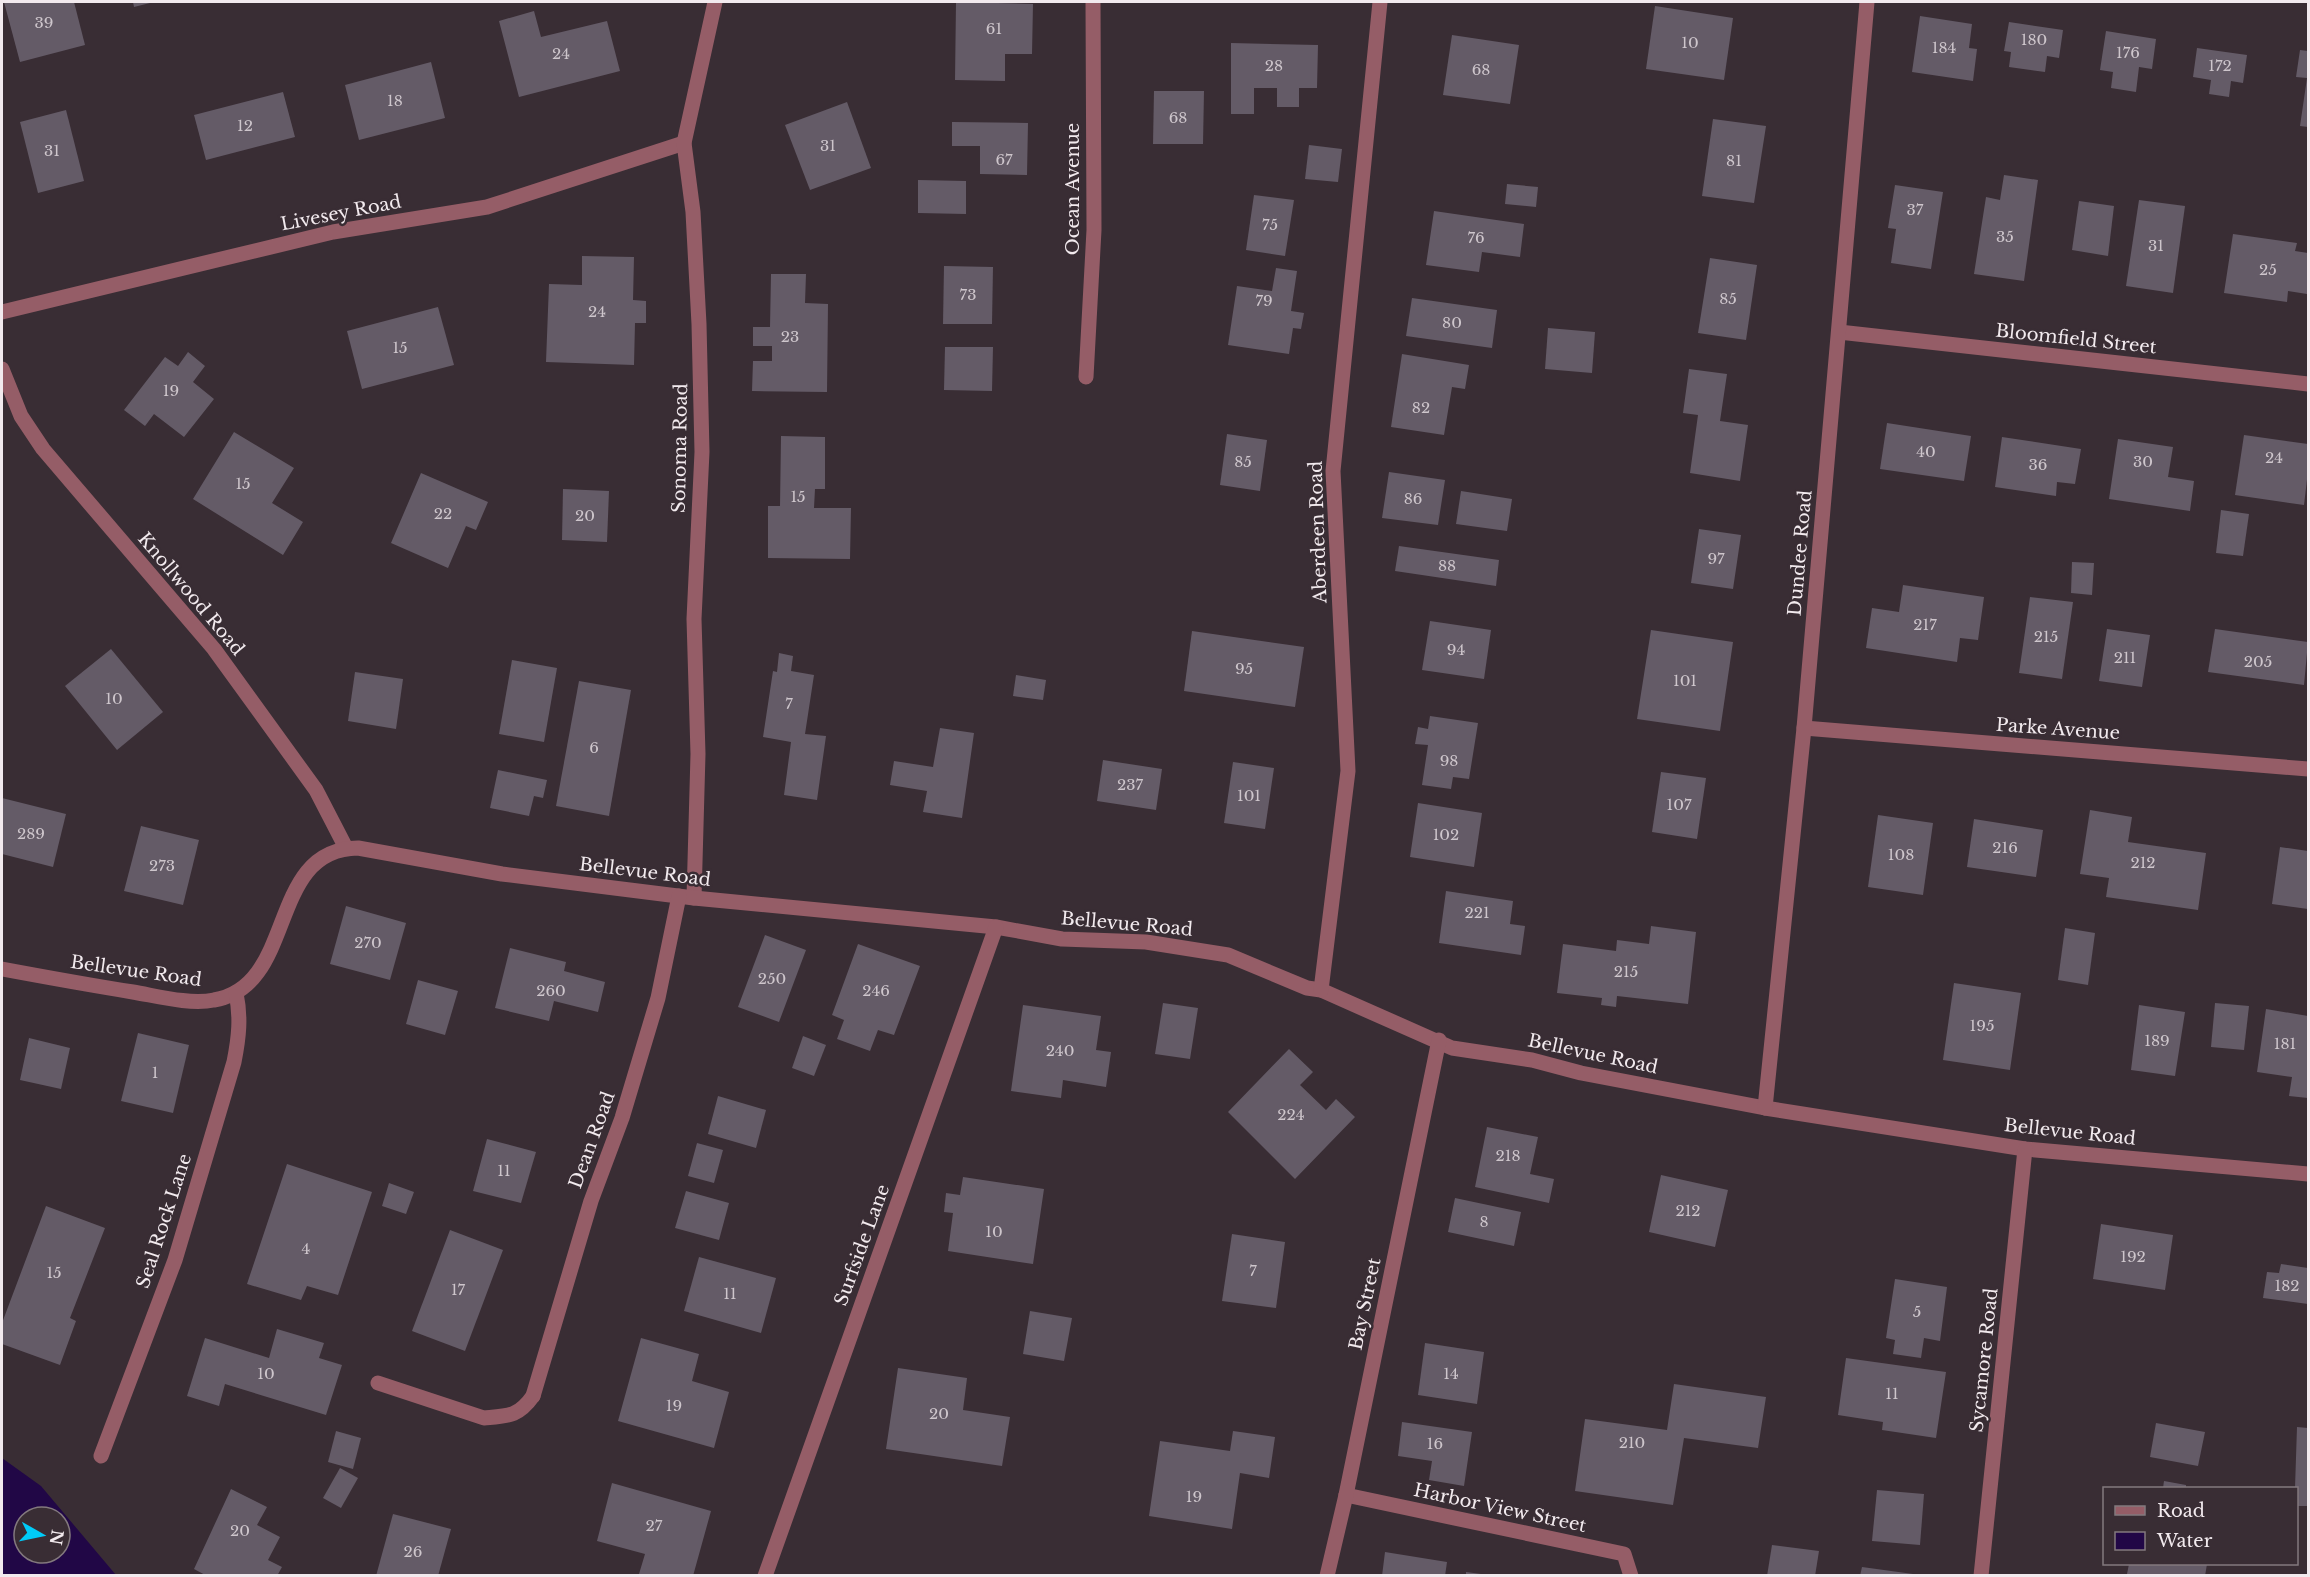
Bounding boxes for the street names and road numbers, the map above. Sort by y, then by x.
street label: Ocean Avenue [1062,123,1084,255]
street label: Livesey Road [279,191,403,235]
street label: Bloomfield Street [1994,320,2158,358]
street label: Sonoma Road [668,383,692,513]
street label: Aberdeen Road [1305,460,1332,605]
street label: Dundee Road [1784,489,1816,617]
street label: Knollwood Road [133,528,249,660]
street label: Parke Avenue [1995,714,2121,744]
street label: Bellevue Road [578,853,712,891]
street label: Bellevue Road [1060,907,1194,941]
street label: Bellevue Road [69,951,203,991]
street label: Bellevue Road [1526,1029,1660,1079]
street label: Dean Road [564,1088,620,1192]
street label: Bellevue Road [2003,1114,2137,1150]
street label: Seal Rock Lane [132,1151,196,1291]
street label: Surfside Lane [830,1181,894,1309]
street label: Bay Street [1345,1256,1386,1352]
street label: Sycamore Road [1965,1287,2003,1433]
street label: Harbor View Street [1412,1479,1588,1537]

